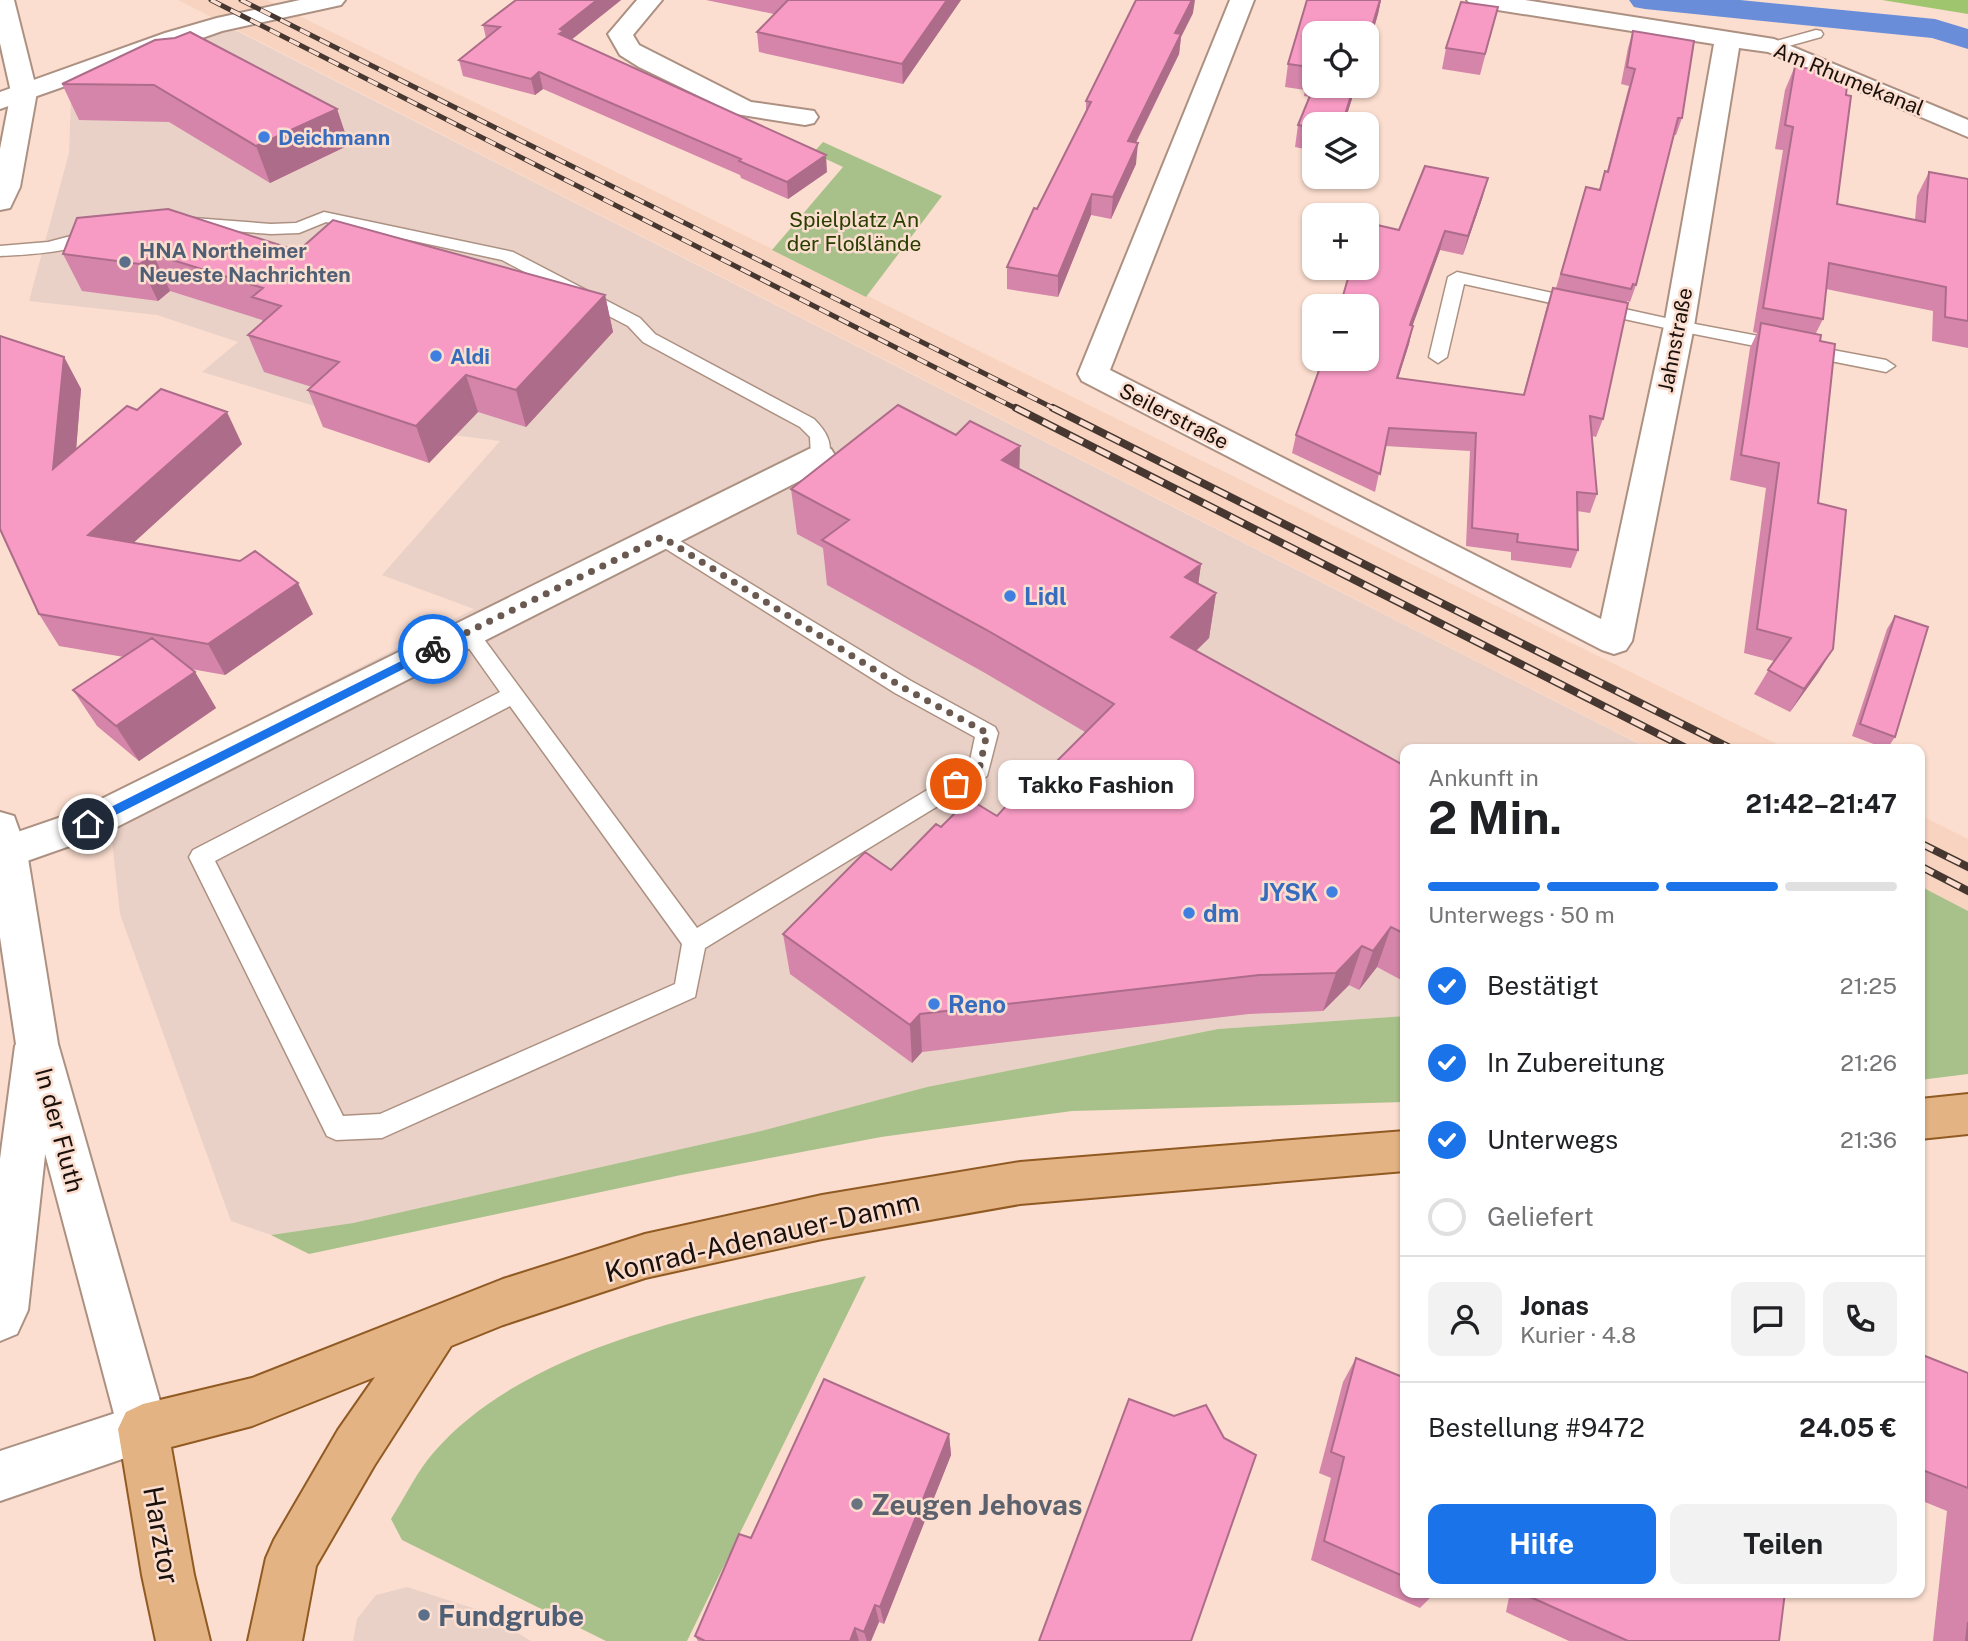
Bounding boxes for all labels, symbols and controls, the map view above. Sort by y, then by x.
map controls [1302,21,1379,371]
button: locate [1302,21,1379,98]
street label: Am Rhumekanal [1770,37,1928,121]
button: layers [1302,112,1379,189]
place label: Deichmann [278,125,390,150]
marker: Deichmann [256,129,272,145]
button: + [1302,203,1379,280]
park label: Spielplatz An der Floßlände [787,207,921,256]
place label: HNA Northeimer Neueste Nachrichten [139,238,351,287]
marker: HNA Northeimer Neueste Nachrichten [117,254,133,270]
street label: Jahnstraße [1653,286,1697,394]
button: − [1302,294,1379,371]
place label: Aldi [450,344,490,369]
marker: Aldi [428,348,444,364]
street label: Seilerstraße [1115,378,1233,454]
place label: Lidl [1024,582,1067,610]
marker: Lidl [1002,588,1018,604]
courier [398,614,468,684]
icon: bike [414,630,452,668]
pin [926,754,986,814]
callout: Takko Fashion [998,760,1194,808]
text: Ankunft in [1428,764,1539,791]
icon: bag [937,765,975,803]
text: Takko Fashion [1018,771,1174,798]
text: 21:42–21:47 [1746,788,1897,819]
text: 2 Min. [1428,790,1562,844]
pin [58,794,118,854]
icon: home [69,805,107,843]
place label: JYSK [1260,878,1318,906]
marker: JYSK [1324,884,1340,900]
place label: dm [1203,899,1239,927]
text: Unterwegs · 50 m [1428,901,1615,928]
marker: dm [1181,905,1197,921]
icon: check [1428,967,1466,1005]
text: Bestätigt [1487,970,1599,1001]
text: 21:25 [1840,972,1897,999]
place label: Reno [948,990,1006,1018]
marker: Reno [926,996,942,1012]
icon: check [1428,1044,1466,1082]
text: In Zubereitung [1487,1047,1665,1078]
text: 21:26 [1840,1049,1897,1076]
street label: In der Fluth [30,1065,90,1195]
icon: check [1428,1121,1466,1159]
text: Unterwegs [1487,1124,1618,1155]
text: 21:36 [1840,1126,1897,1153]
street label: Konrad-Adenauer-Damm [601,1184,923,1288]
text: Geliefert [1487,1201,1594,1232]
button: person [1428,1282,1502,1356]
button: chat [1731,1282,1805,1356]
button: phone [1823,1282,1897,1356]
text: Jonas [1520,1290,1589,1321]
text: Kurier · 4.8 [1520,1321,1636,1348]
text: Bestellung #9472 [1428,1412,1645,1443]
text: 24.05 € [1799,1412,1897,1443]
street label: Harztor [137,1483,187,1587]
place label: Zeugen Jehovas [871,1488,1083,1521]
marker: Zeugen Jehovas [849,1496,865,1512]
button: Hilfe [1428,1504,1656,1584]
button: Teilen [1670,1504,1897,1584]
place label: Fundgrube [438,1599,584,1632]
marker: Fundgrube [416,1607,432,1623]

